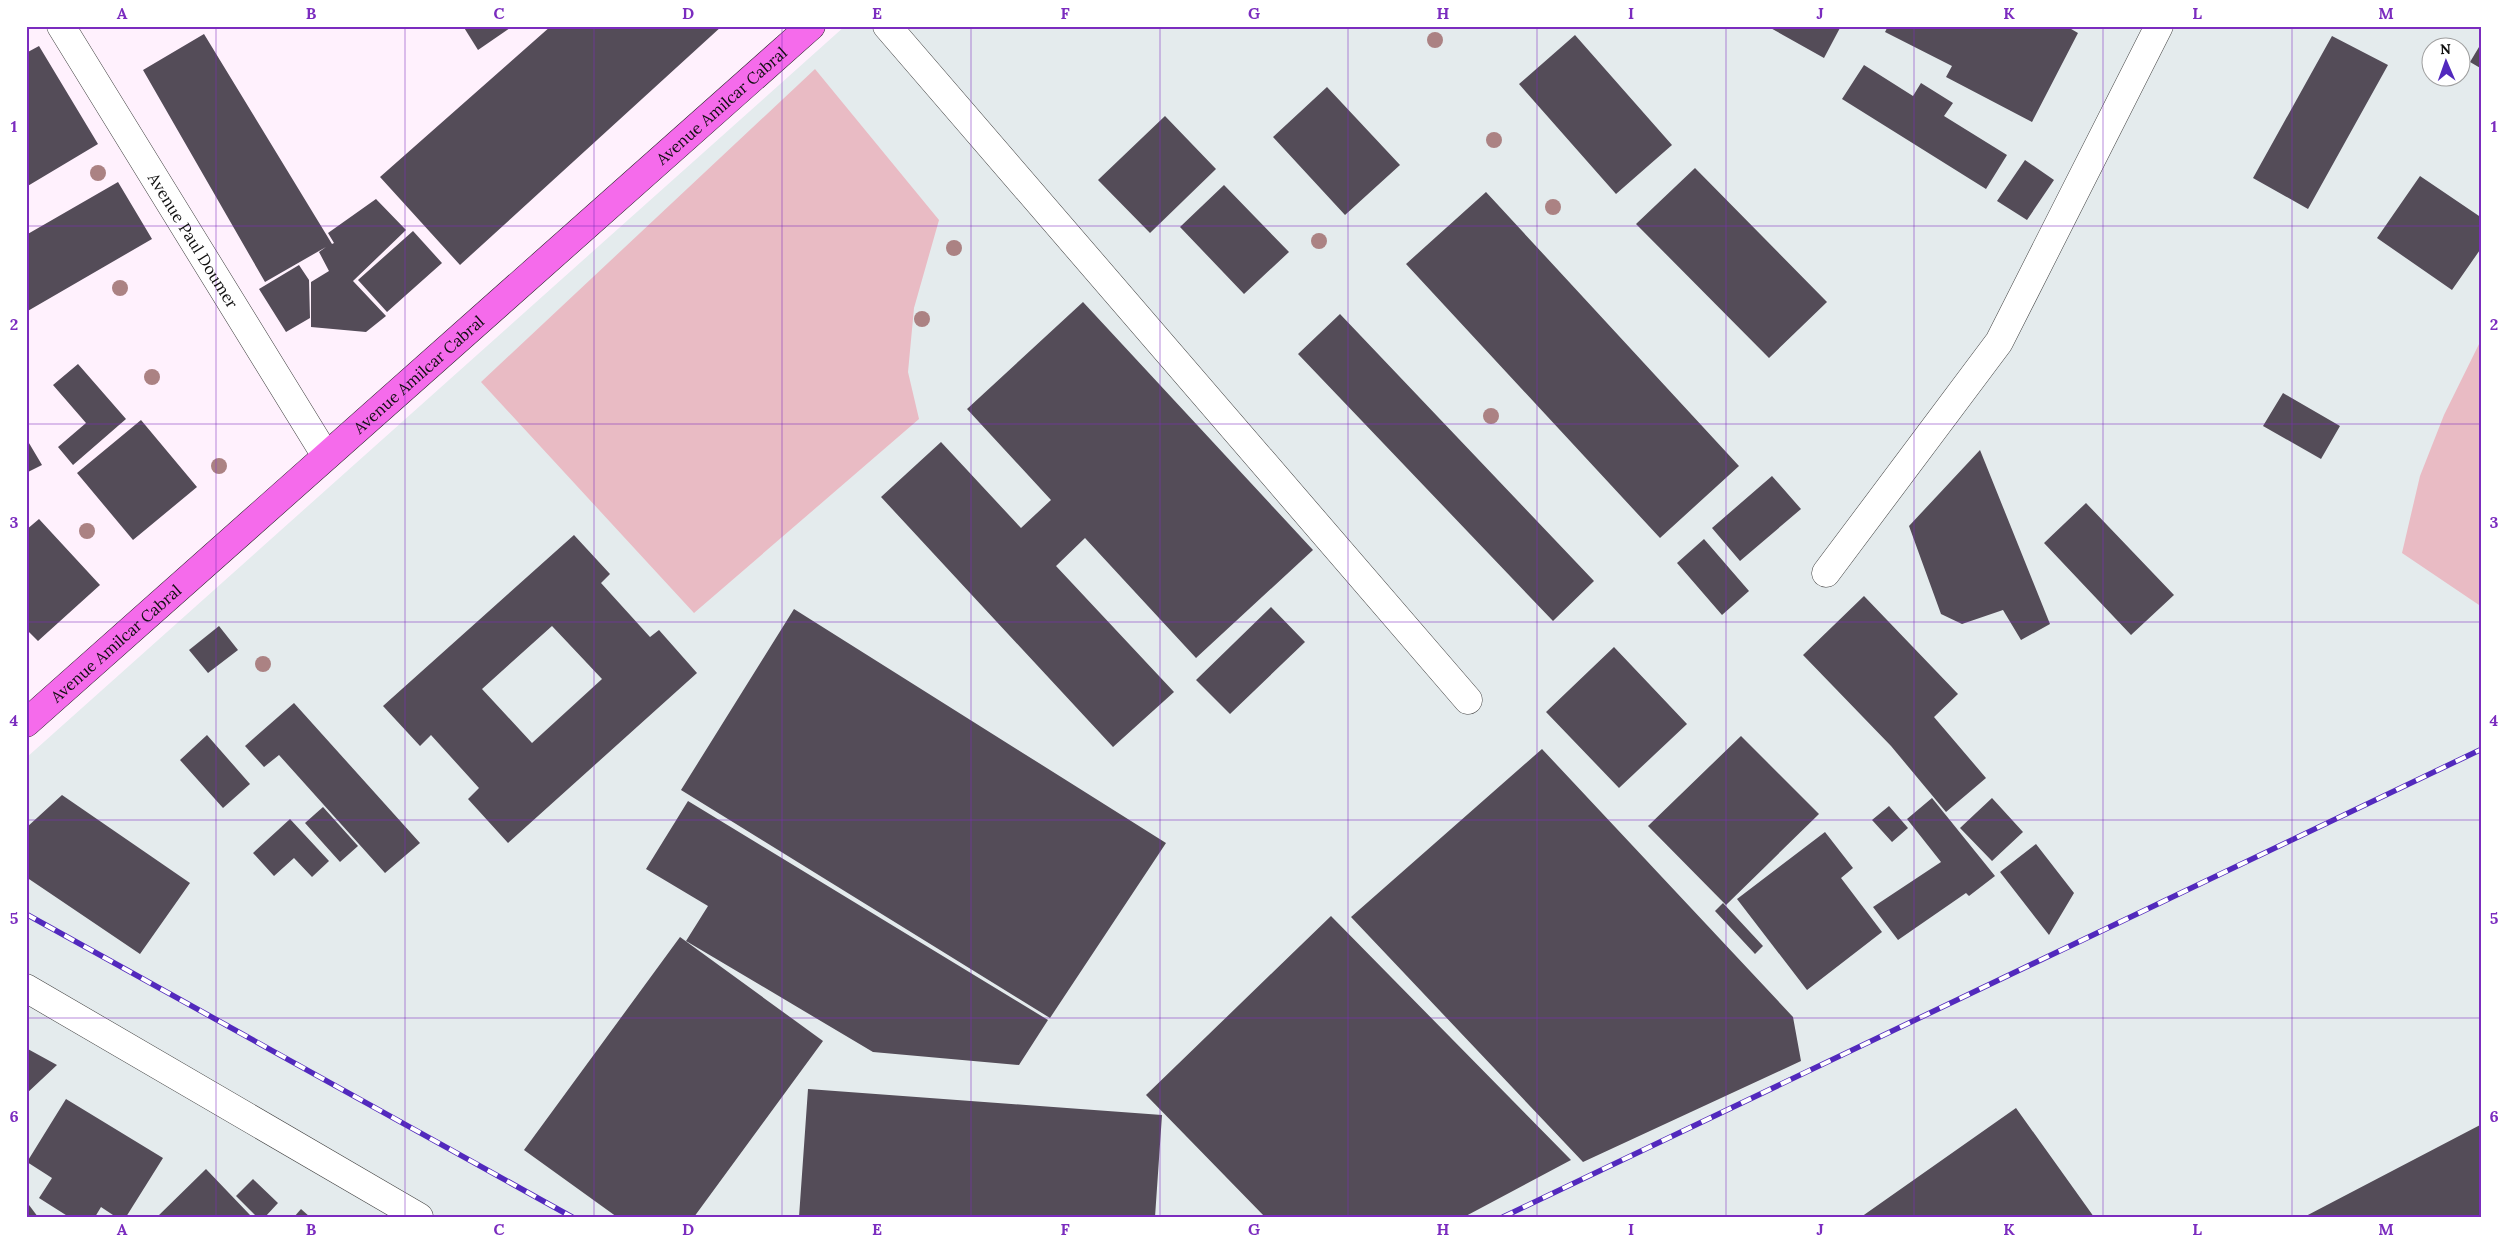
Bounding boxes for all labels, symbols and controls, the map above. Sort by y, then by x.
text: A [117,3,128,23]
text: B [306,3,317,23]
text: C [493,3,505,23]
text: D [682,3,694,23]
text: E [872,3,882,23]
text: F [1060,3,1070,23]
text: G [1248,3,1260,23]
text: H [1437,3,1450,23]
text: I [1628,3,1634,23]
text: J [1816,3,1824,23]
text: K [2003,3,2015,23]
text: L [2192,3,2202,23]
text: M [2378,3,2394,23]
north arrow [2420,38,2470,88]
text: N [2440,40,2451,58]
street label: Avenue Amilcar Cabral [651,42,791,169]
text: 1 [11,116,17,136]
text: 1 [2491,116,2497,136]
street label: Avenue Paul Doumer [143,168,242,312]
street label: Avenue Amilcar Cabral [348,311,488,438]
text: 2 [10,314,18,334]
text: 2 [2490,314,2498,334]
text: 3 [10,512,19,532]
text: 3 [2490,512,2499,532]
street label: Avenue Amilcar Cabral [46,580,185,707]
text: 4 [10,710,19,730]
text: 4 [2490,710,2499,730]
text: 5 [10,908,19,928]
text: 5 [2490,908,2499,928]
text: 6 [9,1106,19,1126]
text: 6 [2489,1106,2499,1126]
text: A [117,1219,128,1239]
text: B [306,1219,317,1239]
text: C [493,1219,505,1239]
text: D [682,1219,694,1239]
text: E [872,1219,882,1239]
text: F [1060,1219,1070,1239]
text: G [1248,1219,1260,1239]
text: H [1437,1219,1450,1239]
text: I [1628,1219,1634,1239]
text: J [1816,1219,1824,1239]
text: K [2003,1219,2015,1239]
text: L [2192,1219,2202,1239]
text: M [2378,1219,2394,1239]

